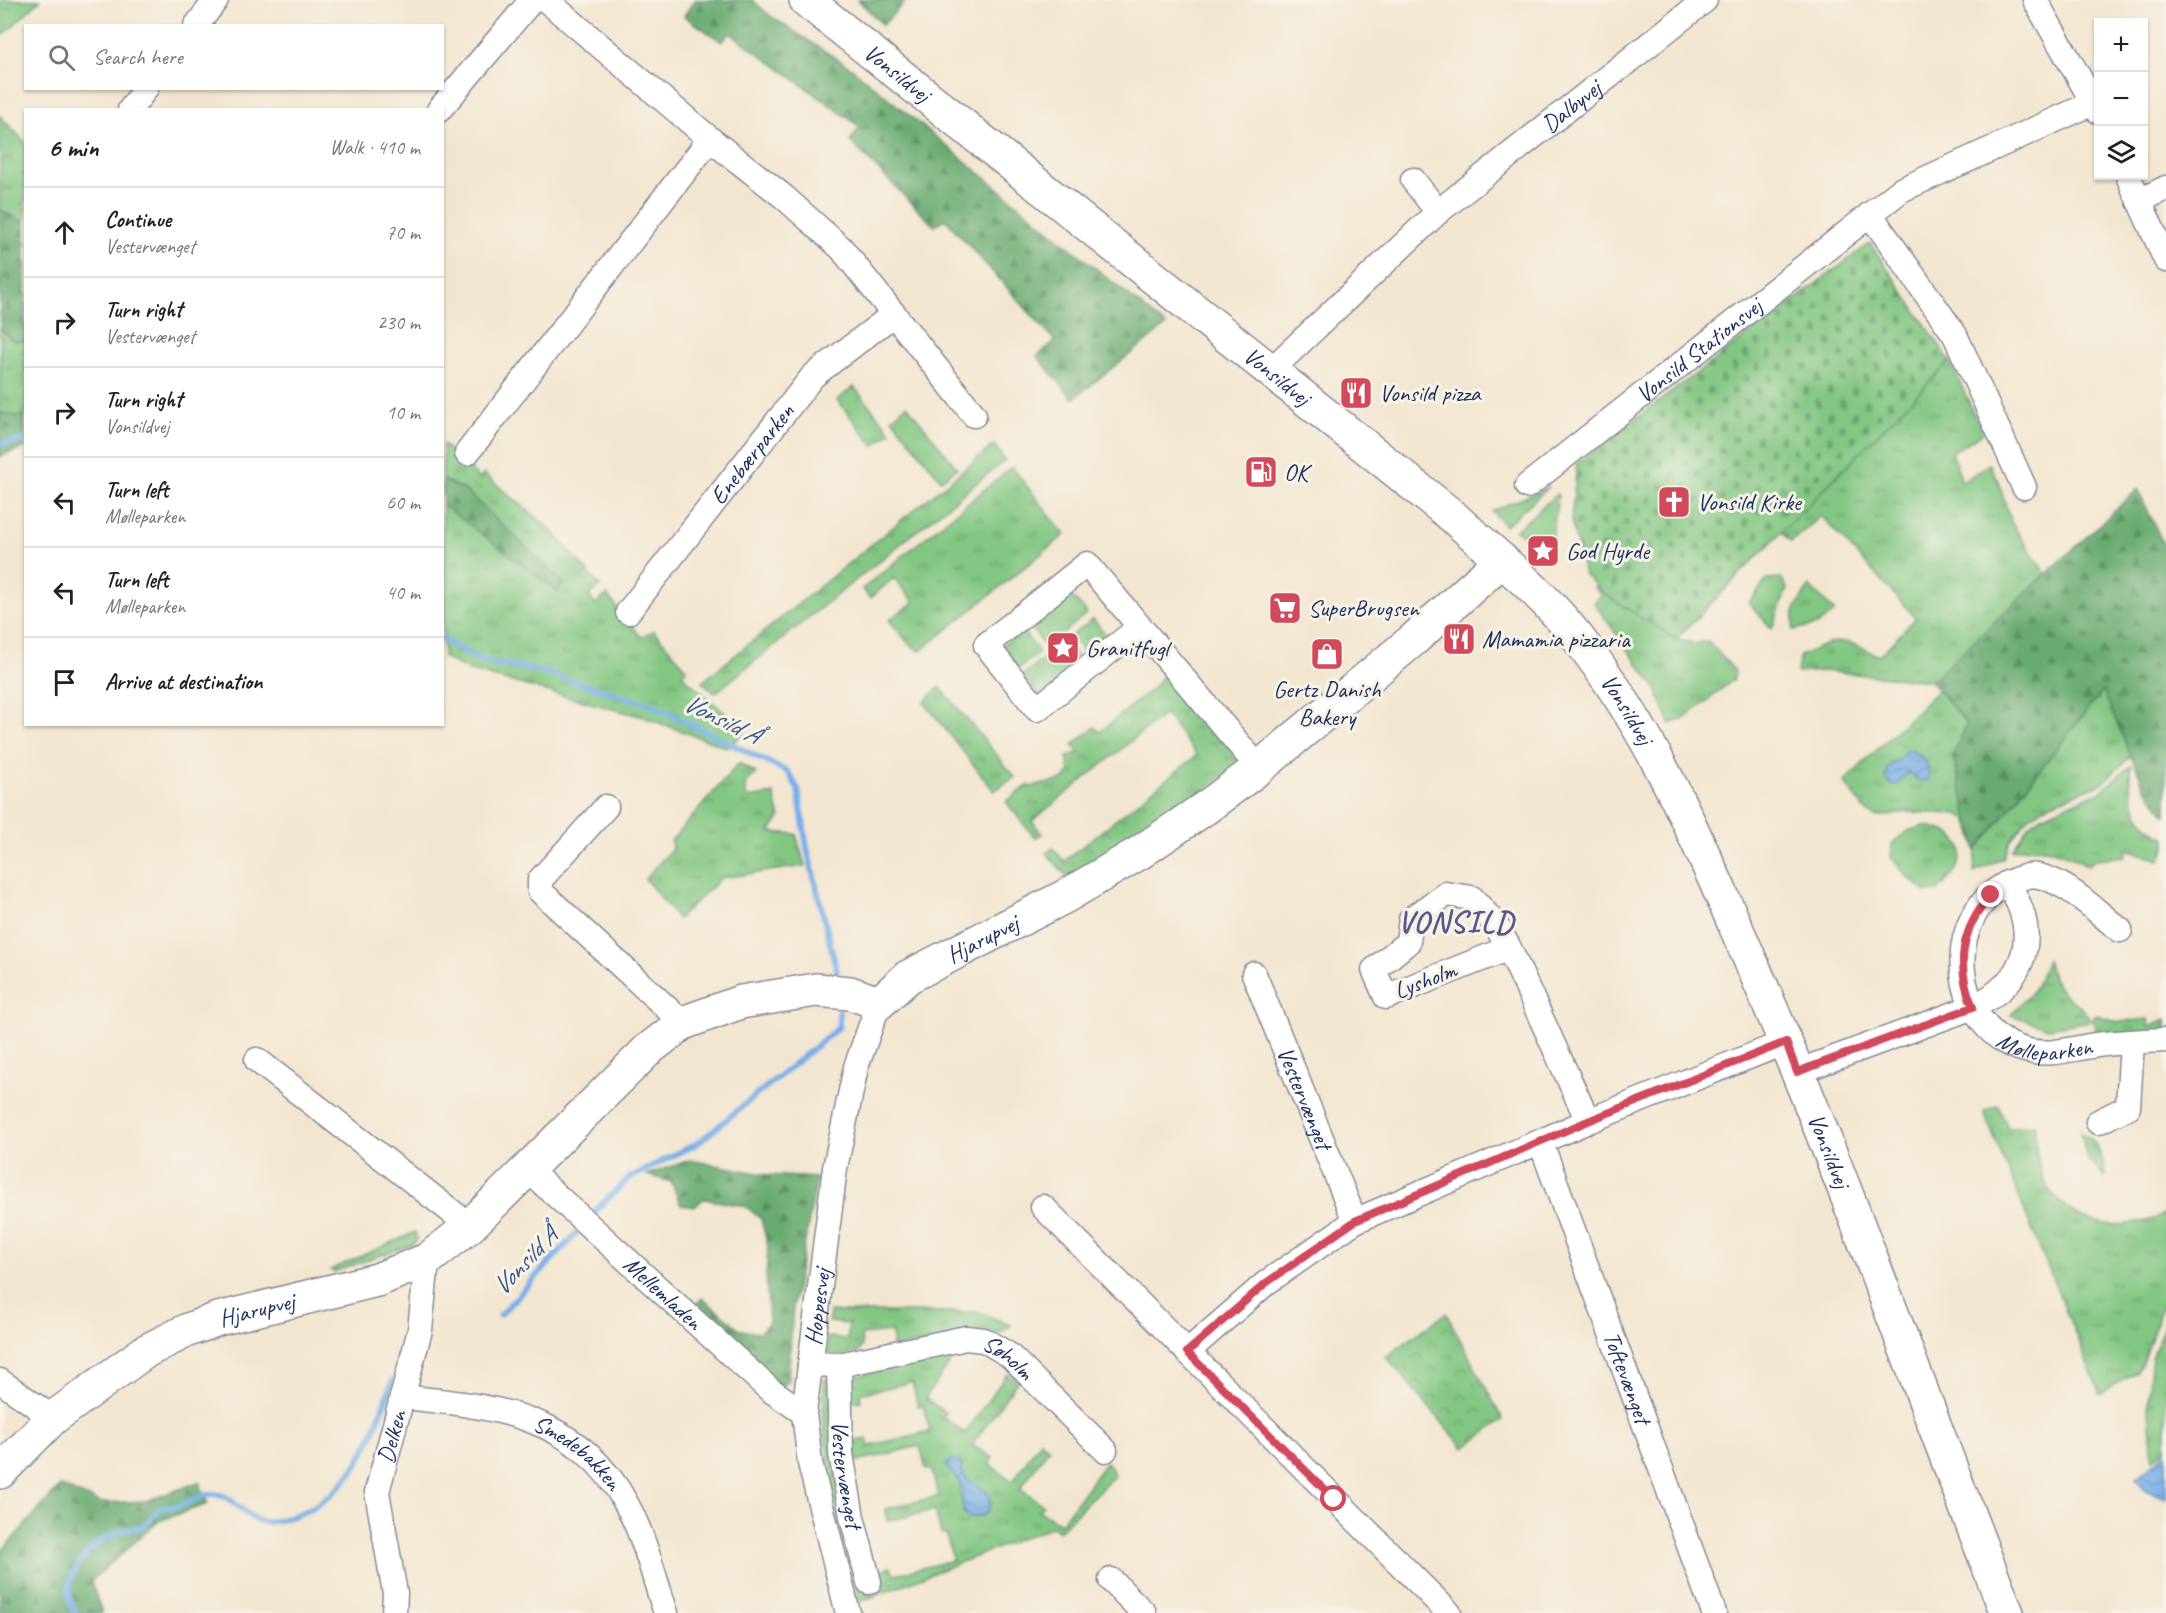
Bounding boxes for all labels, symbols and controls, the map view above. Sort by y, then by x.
map controls [2094,18,2148,180]
button: + [2094,18,2148,72]
search box [24,24,444,90]
street label: Vonsildvej [858,37,939,111]
icon: search [45,41,78,74]
text: Search here [93,43,183,71]
street label: Dalbyvej [1535,71,1609,139]
button: − [2094,72,2148,126]
button: layers [2094,126,2148,180]
text: 6 min [48,131,98,164]
text: Walk · 410 m [330,135,420,160]
text: Continue [105,206,171,234]
icon: ahead [48,216,81,249]
text: 70 m [386,220,420,245]
text: Vestervænget [105,234,195,259]
street label: Vonsild Stationsvej [1630,289,1770,409]
text: Turn right [105,296,182,324]
icon: right [48,306,81,339]
text: 230 m [377,310,420,335]
text: Vestervænget [105,324,195,349]
street label: Vonsildvej [1238,340,1319,414]
restaurant icon: Vonsild pizza [1338,375,1374,411]
place label: Vonsild pizza [1379,378,1482,408]
text: Turn right [105,386,182,414]
icon: right [48,396,81,429]
street label: Enebærparken [703,397,801,510]
text: 10 m [386,400,420,425]
text: Vonsildvej [105,414,169,439]
fuel station icon: OK [1243,454,1279,490]
place label: OK [1284,457,1313,487]
text: Turn left [105,476,169,504]
church icon: Vonsild Kirke [1656,484,1692,520]
icon: left [48,486,81,519]
place label: Vonsild Kirke [1697,487,1803,517]
text: 60 m [386,490,420,515]
text: Mølleparken [105,504,185,529]
place icon: God Hyrde [1525,533,1561,569]
place label: God Hyrde [1566,536,1651,566]
text: Turn left [105,566,169,594]
icon: left [48,576,81,609]
text: 40 m [386,580,420,605]
supermarket icon: SuperBrugsen [1267,590,1303,626]
place label: SuperBrugsen [1308,593,1420,623]
text: Mølleparken [105,594,185,619]
restaurant icon: Mamamia pizzaria [1441,621,1477,657]
place label: Mamamia pizzaria [1482,624,1631,654]
place icon: Granitfugl [1045,630,1081,666]
place label: Granitfugl [1086,633,1172,663]
shop icon: Gertz Danish Bakery [1309,636,1345,672]
icon: arrive [48,666,81,699]
text: Arrive at destination [105,668,262,696]
street label: Vonsildvej [1594,668,1662,752]
place label: Gertz Danish Bakery [1273,674,1382,732]
water label: Vonsild Å [678,686,773,755]
route end [1977,881,2003,907]
district label: VONSILD [1398,903,1516,941]
street label: Hjarupvej [941,907,1026,970]
street label: Lysholm [1390,954,1462,1006]
street label: Mølleparken [1991,1025,2096,1068]
street label: Vestervænget [1270,1042,1340,1157]
street label: Vonsildvej [1801,1109,1858,1195]
water label: Vonsild Å [485,1214,570,1302]
street label: Mellemladen [617,1249,710,1337]
street label: Hoppesvej [798,1264,838,1347]
street label: Hjarupvej [216,1285,300,1333]
street label: Toftevænget [1597,1327,1659,1431]
street label: Søholm [977,1328,1041,1387]
street label: Delken [370,1406,413,1466]
street label: Smedebakken [529,1408,630,1497]
street label: Vestervænget [825,1421,870,1535]
route start [1320,1485,1346,1511]

